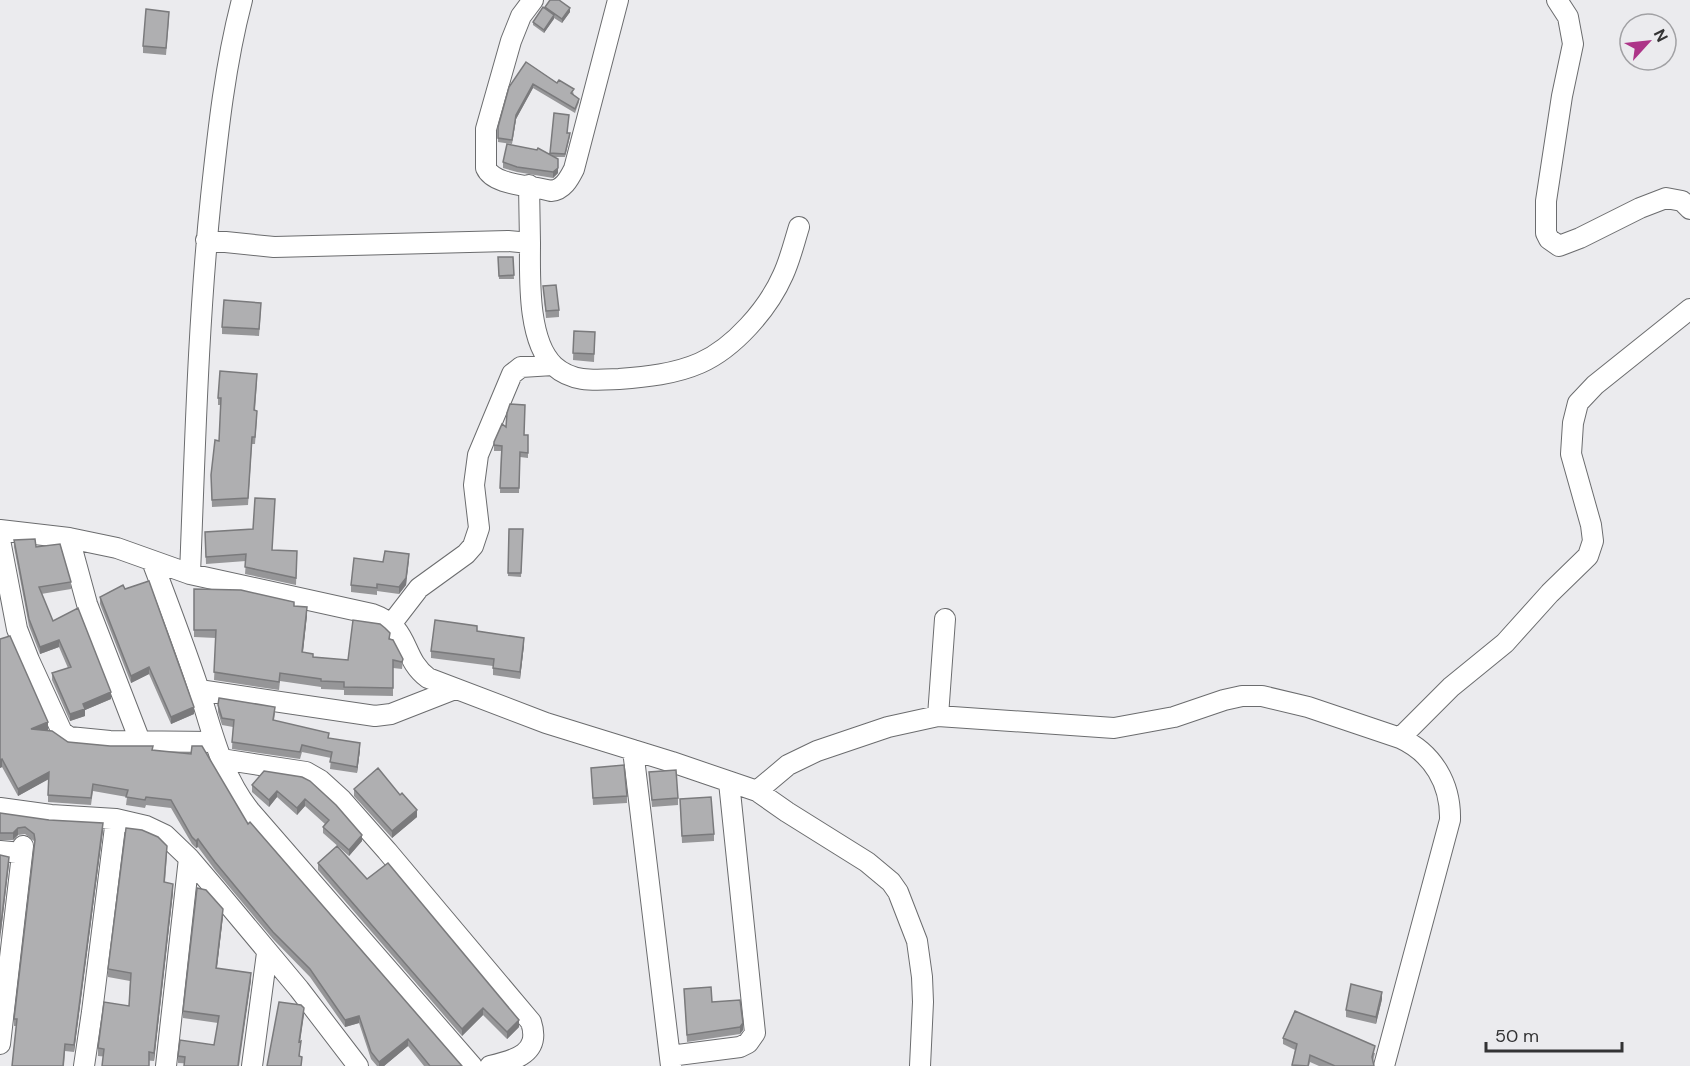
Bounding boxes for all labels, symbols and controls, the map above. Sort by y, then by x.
north arrow [1618,12,1678,72]
text: N [1649,25,1673,45]
scale bar [1486,1015,1622,1053]
text: 50 m [1495,1024,1539,1048]

